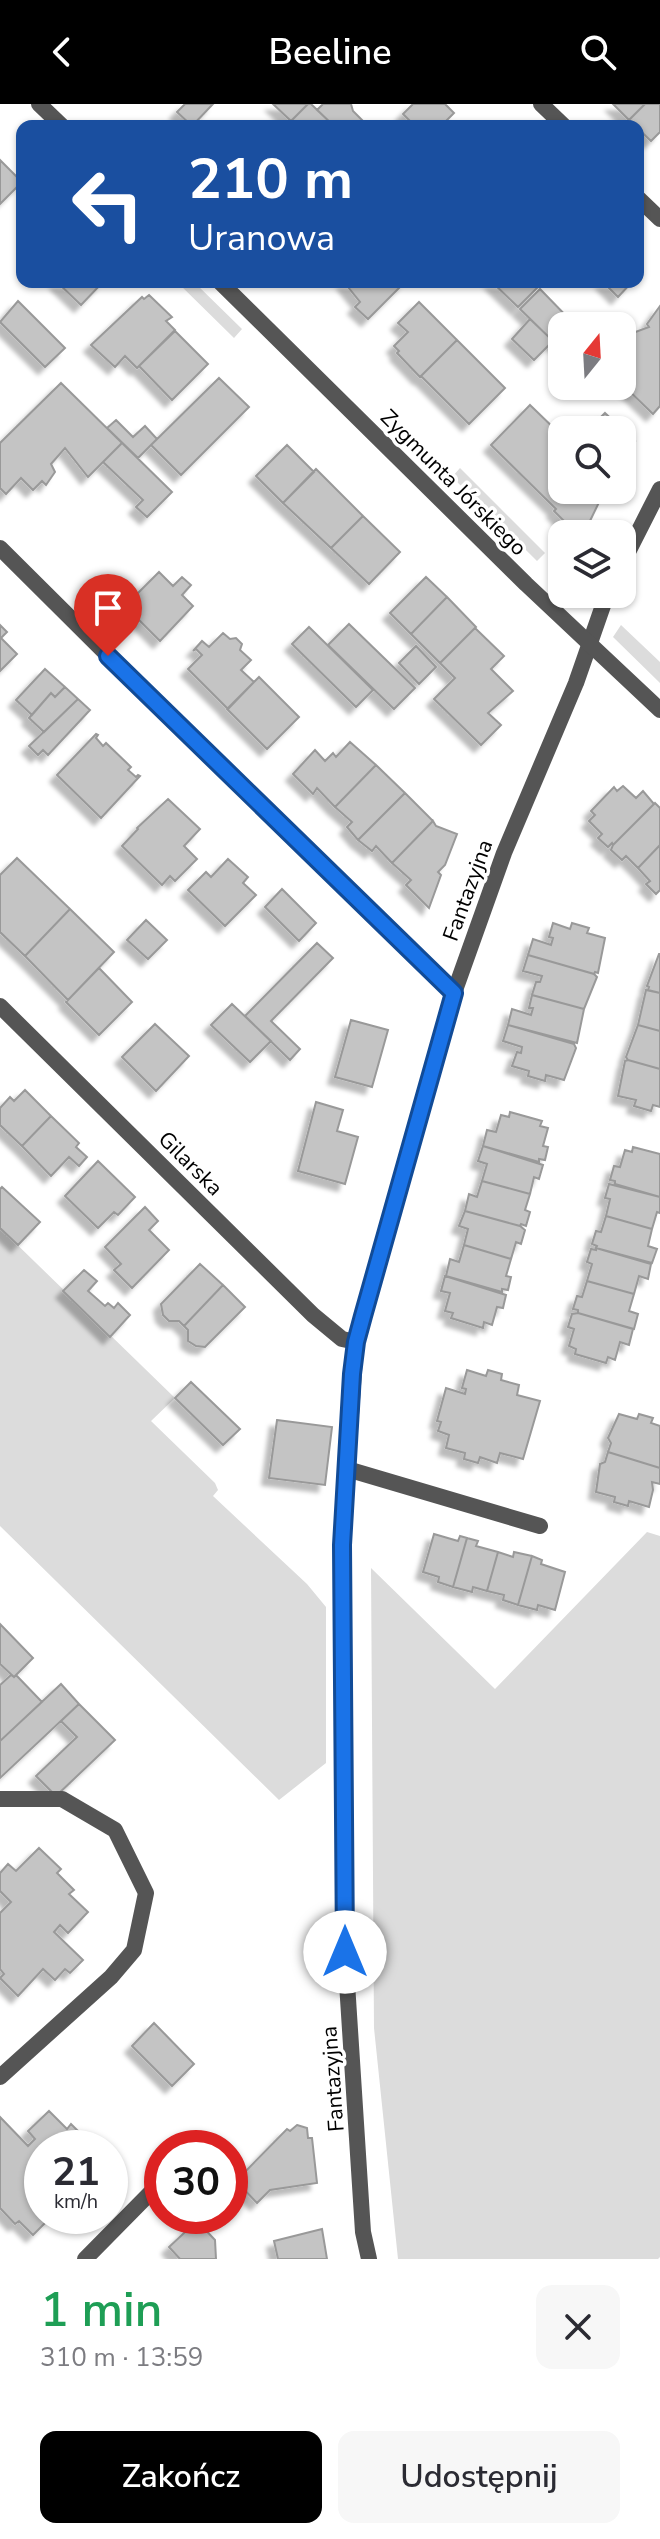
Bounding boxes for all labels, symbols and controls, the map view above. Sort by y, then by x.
text: Beeline [268,28,392,77]
icon: back [40,30,84,74]
icon: search [576,30,620,74]
text: 210 m [188,141,353,218]
icon: left [56,152,160,256]
text: Uranowa [188,214,335,263]
north arrow [548,312,636,400]
map controls [548,312,636,608]
street label: Zygmunta Jórskiego [373,403,533,563]
button: search [548,416,636,504]
button: layers [548,520,636,608]
pin [74,574,142,656]
icon: arrive [86,586,130,630]
street label: Fantazyjna [436,835,500,945]
street label: Gilarska [151,1125,229,1203]
position arrow [303,1910,387,1994]
street label: Fantazyjna [314,2025,352,2133]
speed limit sign: 30 [144,2130,248,2234]
text: 21 [52,2145,100,2199]
text: km/h [54,2188,98,2215]
text: 1 min [40,2277,162,2343]
button: close [536,2285,620,2369]
text: 310 m · 13:59 [40,2340,203,2375]
button: Zakończ [40,2431,322,2523]
button: Udostępnij [338,2431,620,2523]

